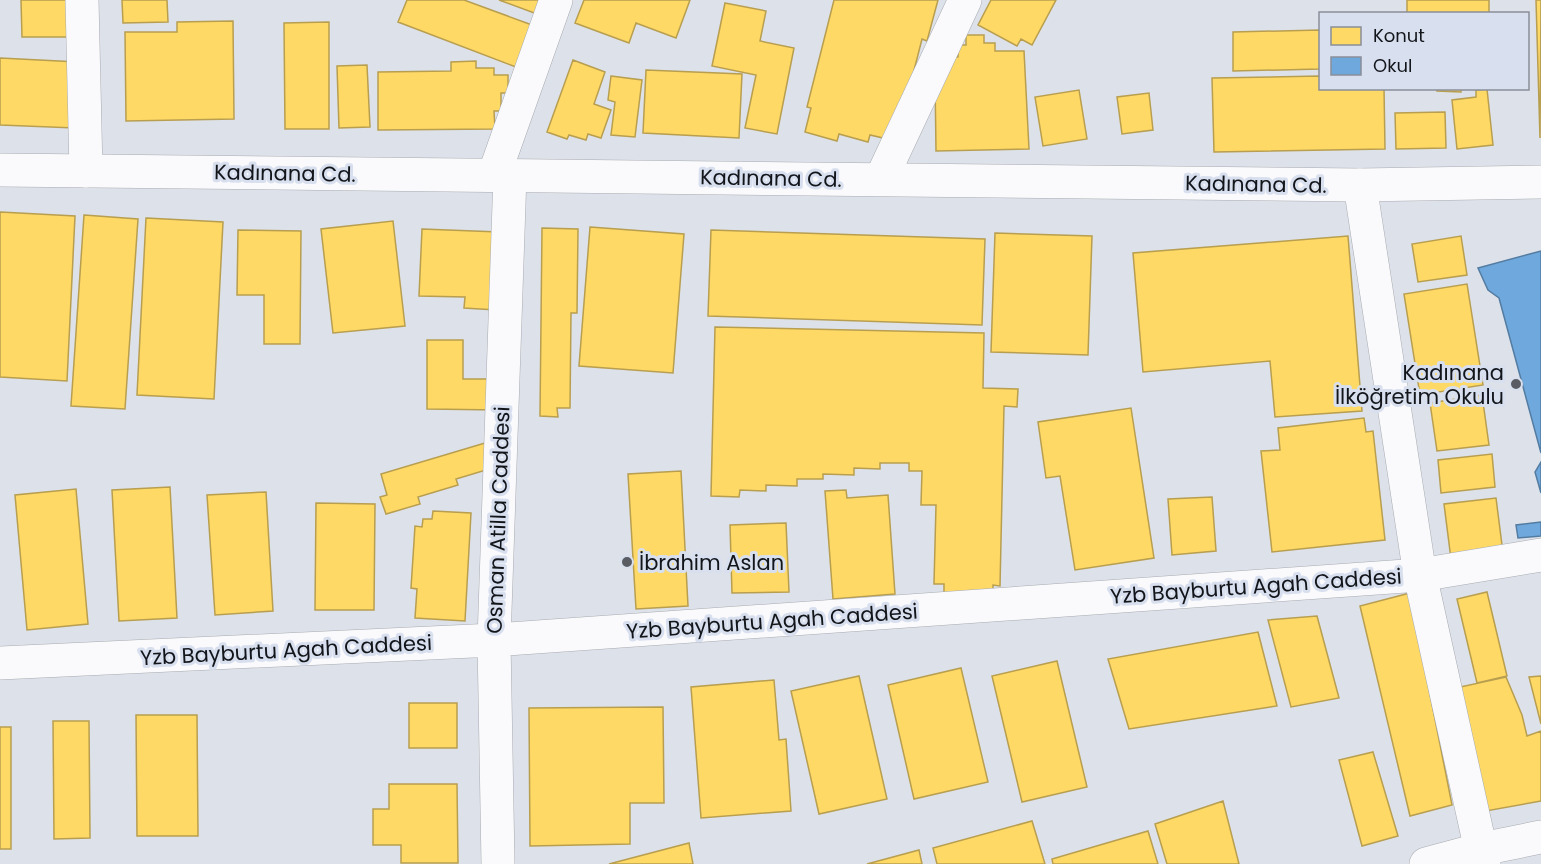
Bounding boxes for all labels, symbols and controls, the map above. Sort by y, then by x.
legend [1319,12,1529,90]
text: Konut [1373,23,1425,48]
text: Okul [1373,53,1412,78]
street label: Kadınana Cd. [214,157,356,189]
street label: Kadınana Cd. [700,162,842,194]
street label: Kadınana Cd. [1185,168,1327,200]
place label: Kadınana İlköğretim Okulu [1335,358,1504,411]
marker: Kadınana İlköğretim Okulu [1509,377,1523,391]
street label: Osman Atilla Caddesi [480,406,516,634]
place label: İbrahim Aslan [639,548,784,577]
marker: İbrahim Aslan [620,555,634,569]
street label: Yzb Bayburtu Agah Caddesi [1109,561,1403,611]
street label: Yzb Bayburtu Agah Caddesi [625,596,919,646]
street label: Yzb Bayburtu Agah Caddesi [139,628,433,672]

